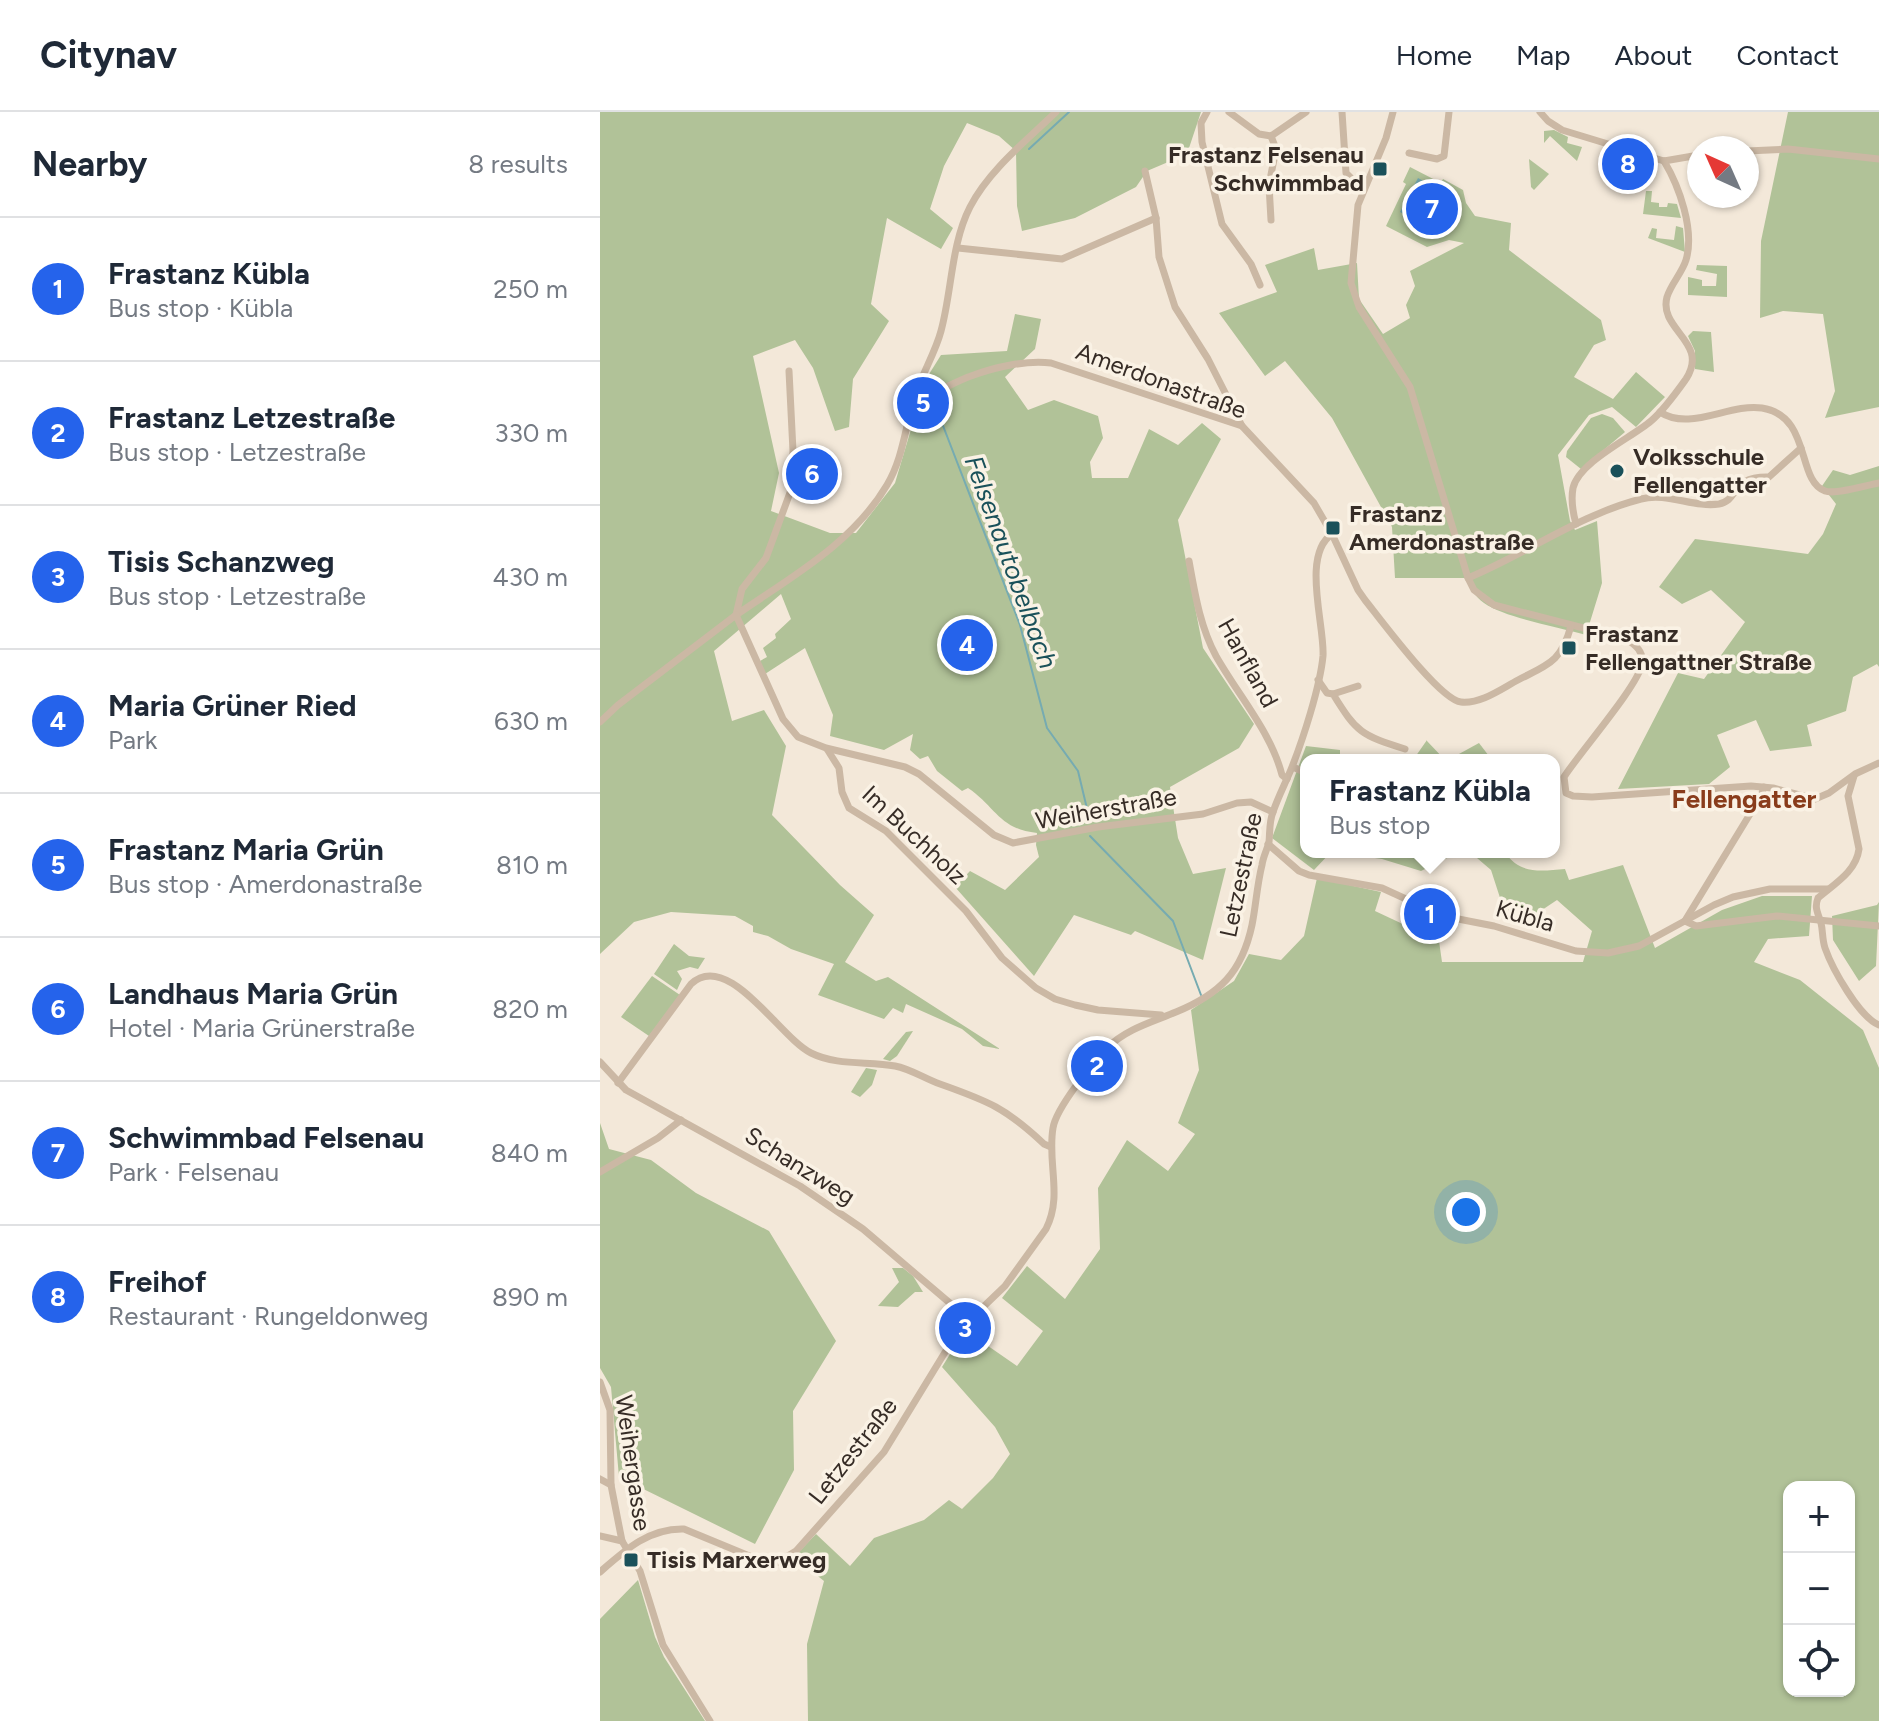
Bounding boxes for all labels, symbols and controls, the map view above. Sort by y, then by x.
text: Citynav [40,32,177,78]
text: Home [1396,38,1472,72]
text: Map [1516,38,1571,72]
text: About [1615,38,1692,72]
text: Contact [1736,38,1839,72]
pin: 8 [1602,134,1654,194]
north arrow [1687,136,1759,208]
place label: Frastanz Felsenau Schwimmbad [1168,140,1364,197]
text: Nearby [32,144,147,185]
text: 8 results [468,148,568,180]
marker: Frastanz Felsenau Schwimmbad [1371,160,1389,178]
pin: 7 [1406,179,1458,239]
text: Frastanz Kübla [108,255,310,292]
text: 1 [53,273,63,305]
text: 250 m [493,273,568,305]
text: Bus stop · Kübla [108,292,293,324]
street label: Amerdonastraße [1072,336,1250,425]
pin: 5 [897,373,949,433]
text: Frastanz Letzestraße [108,399,395,436]
text: 2 [50,417,66,449]
text: 330 m [494,417,568,449]
text: Bus stop · Letzestraße [108,436,366,468]
place label: Volksschule Fellengatter [1633,442,1767,499]
pin: 6 [786,444,838,504]
water label: Felsenautobelbach [958,451,1064,673]
marker: Volksschule Fellengatter [1608,462,1626,480]
place label: Frastanz Amerdonastraße [1349,499,1534,556]
marker: Frastanz Amerdonastraße [1324,519,1342,537]
text: Tisis Schanzweg [108,543,335,580]
text: 3 [51,561,65,593]
text: 430 m [492,561,568,593]
text: Bus stop · Letzestraße [108,580,366,612]
street label: Hanfland [1212,613,1285,712]
pin: 4 [941,615,993,675]
place label: Frastanz Fellengattner Straße [1585,619,1812,676]
marker: Frastanz Fellengattner Straße [1560,639,1578,657]
text: Maria Grüner Ried [108,687,357,724]
text: 4 [50,705,66,737]
text: 630 m [494,705,568,737]
text: Park [108,724,157,756]
popup [1300,754,1560,858]
text: Frastanz Kübla [1329,772,1531,809]
street label: Im Buchholz [856,779,972,890]
street label: Weiherstraße [1033,782,1179,835]
district label: Fellengatter [1672,783,1817,815]
text: Bus stop [1329,809,1430,841]
street label: Letzestraße [1213,810,1268,940]
text: Frastanz Maria Grün [108,831,384,868]
text: 5 [50,849,66,881]
text: 810 m [496,849,568,881]
text: Bus stop · Amerdonastraße [108,868,422,900]
pin: 1 [1404,884,1456,944]
street label: Kübla [1493,893,1558,938]
text: Landhaus Maria Grün [108,975,398,1012]
text: 6 [50,993,66,1025]
text: 820 m [492,993,568,1025]
text: Hotel · Maria Grünerstraße [108,1012,415,1044]
pin: 2 [1071,1036,1123,1096]
text: Schwimmbad Felsenau [108,1119,424,1156]
street label: Schanzweg [740,1120,861,1211]
text: 7 [51,1137,65,1169]
text: 840 m [491,1137,568,1169]
text: Park · Felsenau [108,1156,279,1188]
your location [1446,1192,1486,1232]
text: Freihof [108,1263,207,1300]
text: 8 [50,1281,66,1313]
text: 890 m [492,1281,568,1313]
pin: 3 [939,1298,991,1358]
text: Restaurant · Rungeldonweg [108,1300,429,1332]
street label: Letzestraße [802,1392,903,1510]
street label: Weihergasse [610,1393,657,1533]
map controls [1783,1481,1855,1697]
button: + [1783,1481,1855,1553]
place label: Tisis Marxerweg [647,1545,826,1574]
marker: Tisis Marxerweg [622,1551,640,1569]
button: − [1783,1553,1855,1625]
button: locate [1783,1625,1855,1697]

